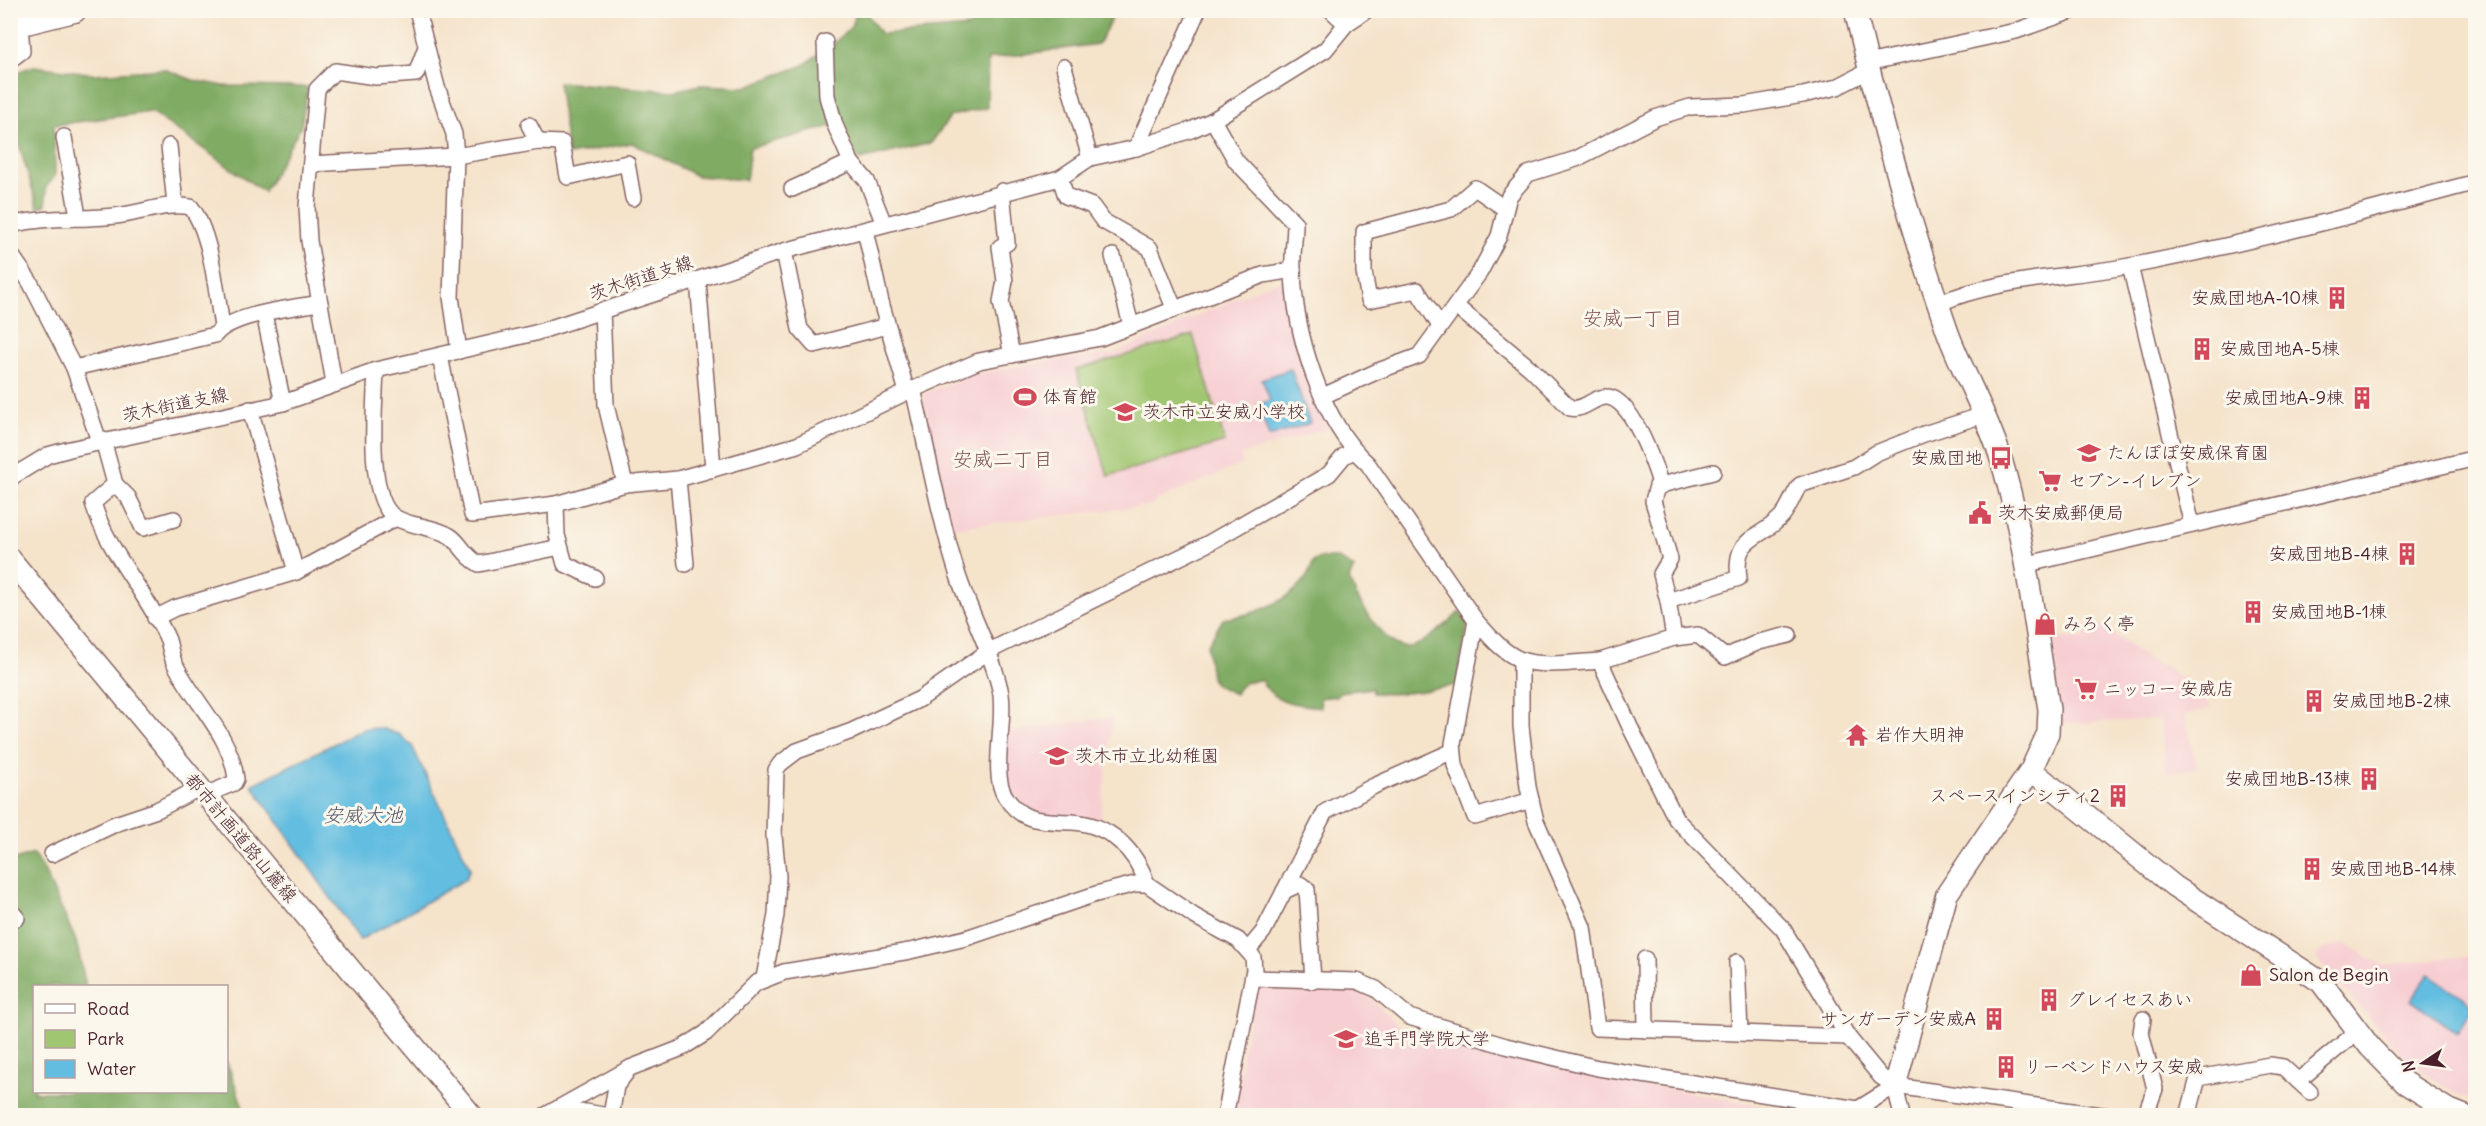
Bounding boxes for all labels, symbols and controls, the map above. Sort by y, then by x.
street label: 茨木街道支線 [586,250,696,305]
building icon: 安威団地A-10棟 [2324,285,2350,311]
place label: 安威団地A-10棟 [2192,286,2319,309]
district label: 安威一丁目 [1583,305,1683,330]
building icon: 安威団地A-5棟 [2189,336,2215,362]
place label: 安威団地A-5棟 [2220,337,2340,360]
street label: 茨木街道支線 [120,382,230,427]
sports icon: 体育館 [1012,384,1038,410]
place label: 体育館 [1043,385,1097,408]
building icon: 安威団地A-9棟 [2349,385,2375,411]
place label: 安威団地A-9棟 [2225,386,2344,409]
school or university icon: 茨木市立安威小学校 [1112,399,1138,425]
place label: 茨木市立安威小学校 [1143,400,1305,423]
school or university icon: たんぽぽ安威保育園 [2076,440,2102,466]
place label: たんぽぽ安威保育園 [2107,441,2269,464]
bus stop icon: 安威団地 [1988,445,2014,471]
district label: 安威二丁目 [953,446,1053,471]
place label: 安威団地 [1911,446,1983,469]
supermarket icon: セブン-イレブン [2037,468,2063,494]
place label: セブン-イレブン [2068,469,2202,492]
public building icon: 茨木安威郵便局 [1967,500,1993,526]
place label: 茨木安威郵便局 [1998,501,2124,524]
building icon: 安威団地B-4棟 [2394,541,2420,567]
place label: 安威団地B-4棟 [2269,542,2389,565]
building icon: 安威団地B-1棟 [2240,599,2266,625]
place label: 安威団地B-1棟 [2271,600,2387,623]
shop icon: みろく亭 [2032,611,2058,637]
place label: みろく亭 [2063,612,2135,635]
supermarket icon: ニッコー 安威店 [2073,676,2099,702]
place label: ニッコー 安威店 [2104,677,2234,700]
building icon: 安威団地B-2棟 [2301,688,2327,714]
place label: 安威団地B-2棟 [2332,689,2451,712]
temple icon: 岩作大明神 [1844,722,1870,748]
place label: 岩作大明神 [1875,723,1965,746]
school or university icon: 茨木市立北幼稚園 [1044,743,1070,769]
place label: 茨木市立北幼稚園 [1075,744,1219,767]
building icon: 安威団地B-13棟 [2356,766,2382,792]
place label: 安威団地B-13棟 [2225,767,2351,790]
street label: 都市計画道路山麓線 [181,768,302,907]
building icon: スペースインシティ2 [2105,783,2131,809]
place label: スペースインシティ2 [1929,784,2100,807]
water label: 安威大池 [323,802,404,827]
building icon: 安威団地B-14棟 [2299,856,2325,882]
place label: 安威団地B-14棟 [2330,857,2456,880]
shop icon: Salon de Begin [2238,962,2264,988]
place label: Salon de Begin [2269,963,2389,986]
legend [33,985,228,1093]
building icon: グレイセスあい [2036,987,2062,1013]
place label: グレイセスあい [2067,988,2192,1011]
text: Road [87,997,130,1020]
building icon: サンガーデン安威A [1981,1006,2007,1032]
place label: サンガーデン安威A [1820,1007,1976,1030]
school or university icon: 追手門学院大学 [1333,1026,1359,1052]
text: Park [87,1027,124,1050]
place label: 追手門学院大学 [1364,1027,1490,1050]
north arrow [2393,1033,2453,1093]
building icon: リーベンドハウス安威 [1993,1054,2019,1080]
place label: リーベンドハウス安威 [2024,1055,2203,1078]
text: Water [87,1057,137,1080]
text: N [2397,1059,2419,1074]

